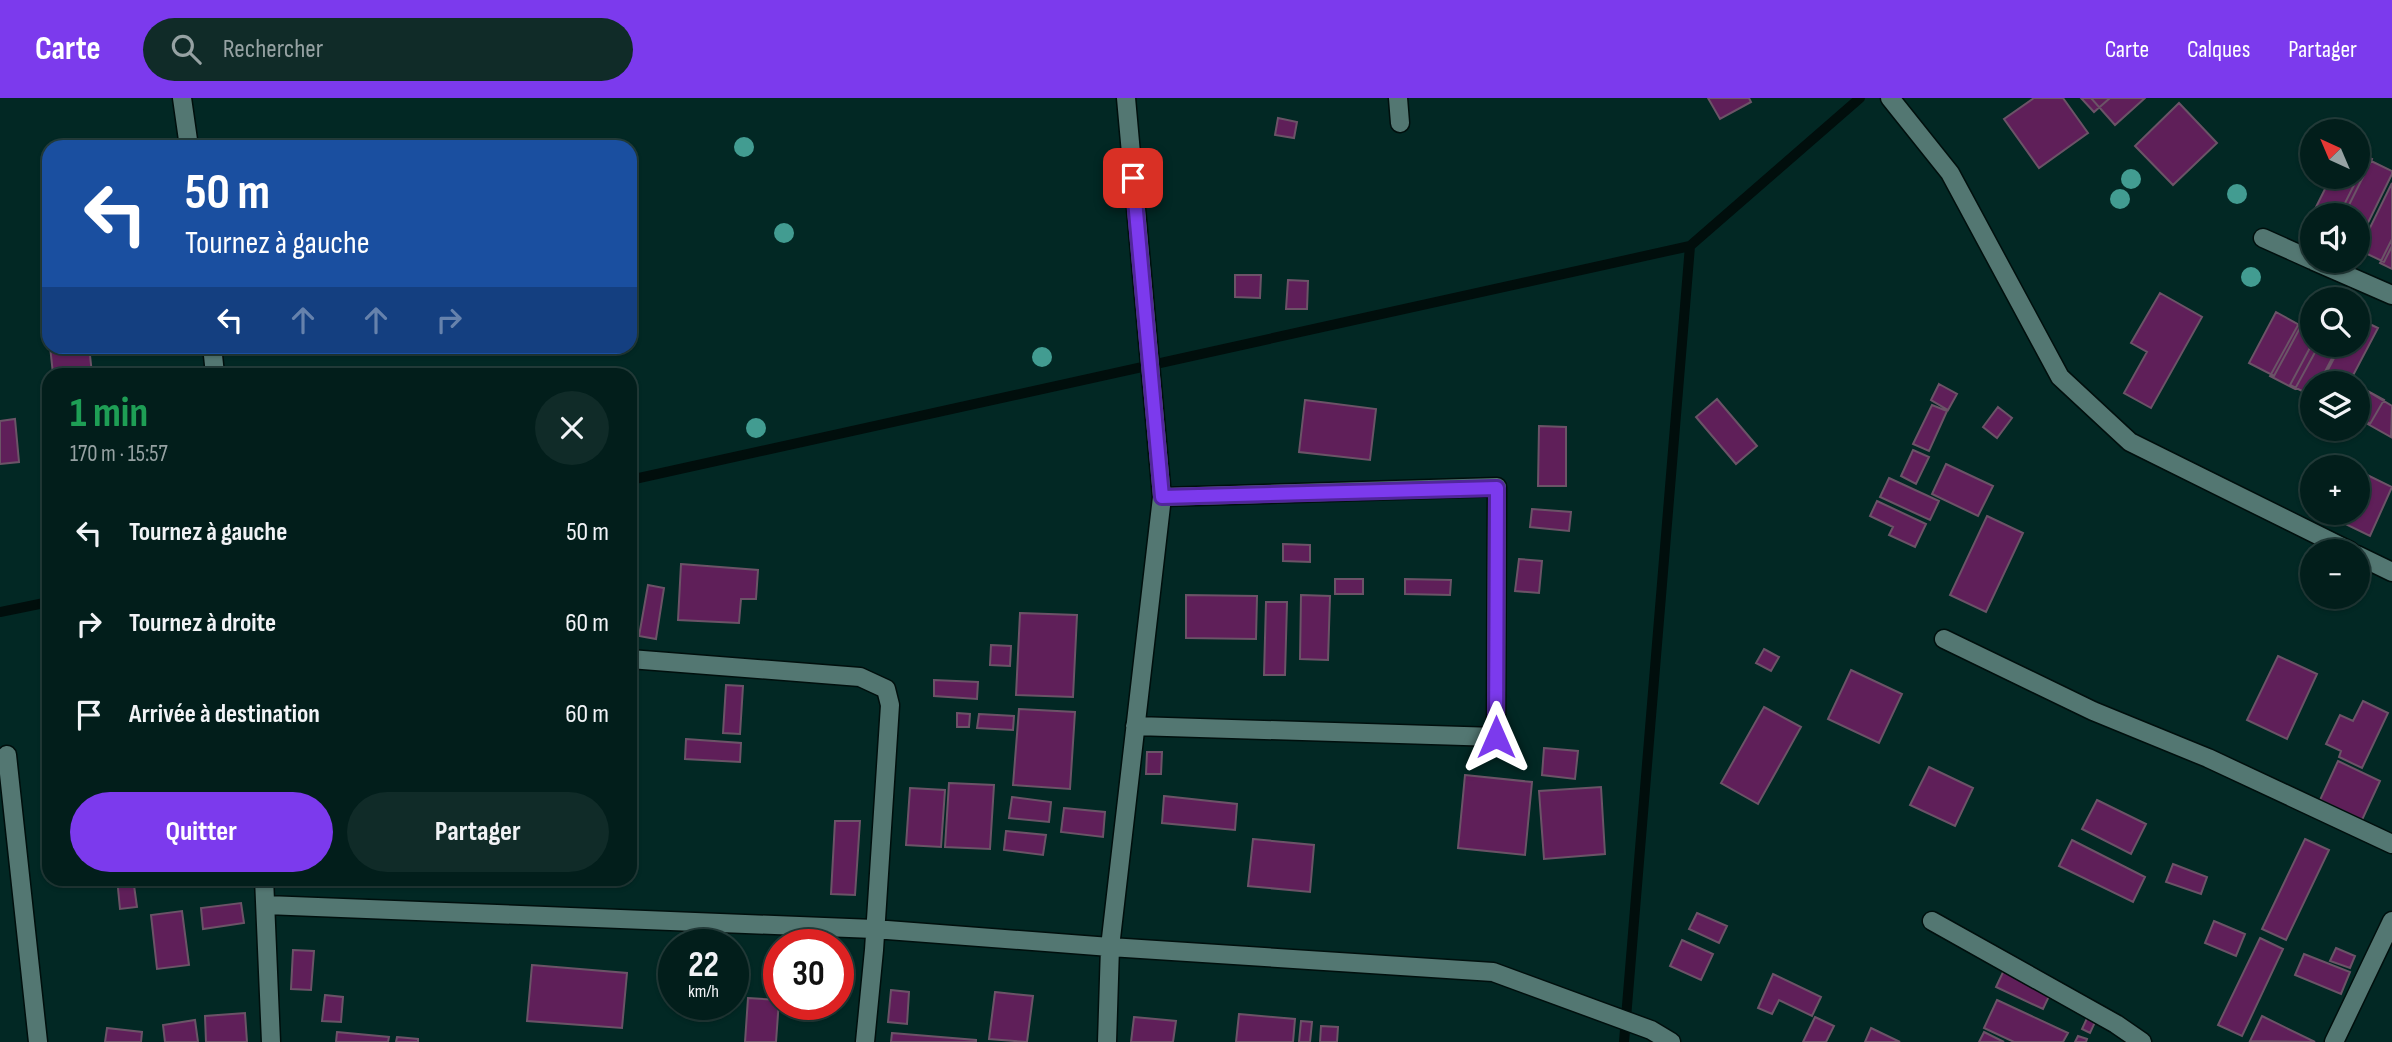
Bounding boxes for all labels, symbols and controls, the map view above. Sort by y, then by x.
search box [143,18,633,81]
text: Carte [35,29,101,69]
icon: search [167,30,205,68]
text: Rechercher [223,34,323,65]
text: Carte [2105,35,2149,64]
text: Calques [2187,35,2250,64]
text: Partager [2288,35,2357,64]
north arrow [2300,119,2370,189]
map controls [2300,119,2370,609]
pin [1103,148,1163,208]
icon: arrive [1114,159,1152,197]
text: 50 m [185,164,270,223]
icon: left [70,168,161,259]
button: sound [2300,203,2370,273]
text: Tournez à gauche [185,224,370,263]
button: search [2300,287,2370,357]
icon: left [211,301,249,339]
icon: ahead [284,301,322,339]
icon: ahead [357,301,395,339]
icon: right [430,301,468,339]
button: layers [2300,371,2370,441]
text: 1 min [70,388,148,439]
button: close [535,391,609,465]
text: 170 m · 15:57 [70,440,168,468]
button: + [2300,455,2370,525]
icon: left [70,514,108,552]
text: Tournez à gauche [129,517,287,548]
text: 50 m [566,517,609,548]
button: − [2300,539,2370,609]
icon: right [70,605,108,643]
text: Tournez à droite [129,608,276,639]
text: 60 m [565,608,609,639]
icon: arrive [70,696,108,734]
text: Arrivée à destination [129,699,320,730]
text: 60 m [565,699,609,730]
position arrow [1459,700,1533,774]
button: Quitter [70,792,333,872]
button: Partager [347,792,609,872]
speed limit sign: 30 [763,929,854,1020]
text: 22 [688,944,719,987]
text: km/h [688,981,719,1002]

